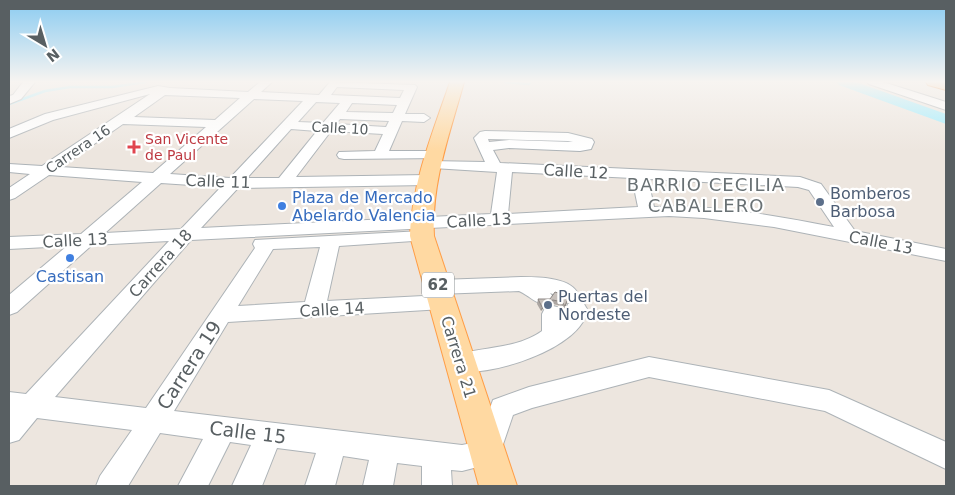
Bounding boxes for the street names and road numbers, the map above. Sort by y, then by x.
street label: Calle 10 [311,119,369,137]
street label: Carrera 16 [43,121,113,176]
street label: Calle 12 [543,160,609,183]
street label: Calle 11 [185,171,251,192]
street label: Calle 13 [446,209,512,232]
street label: Carrera 18 [125,225,196,301]
street label: Calle 13 [847,227,915,258]
street label: Calle 13 [42,229,108,252]
road number: 62 [422,272,454,298]
street label: Calle 14 [299,298,365,321]
street label: Carrera 21 [437,314,480,401]
street label: Carrera 19 [152,317,226,413]
street label: Calle 15 [208,416,288,448]

